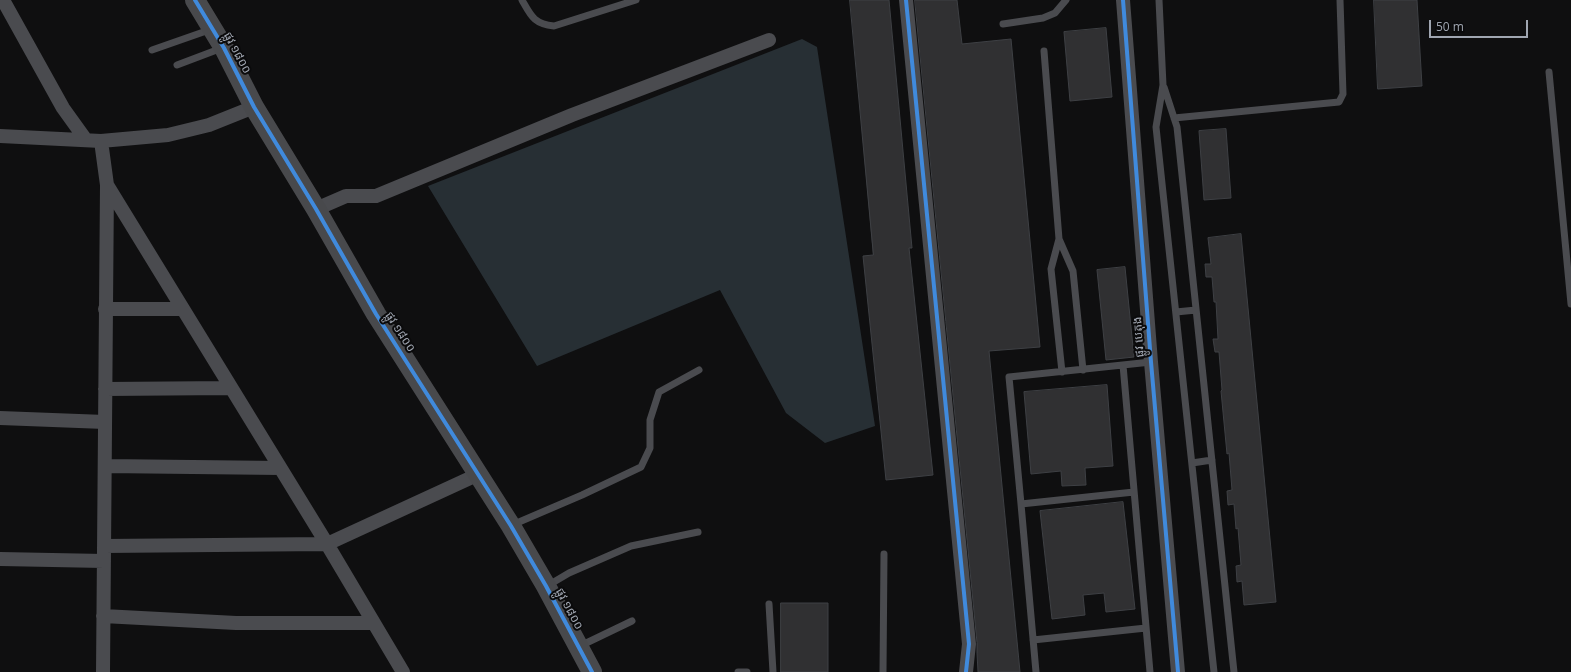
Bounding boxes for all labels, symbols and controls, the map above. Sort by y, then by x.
scale bar [1431,12,1530,38]
text: 50 m [1436,18,1464,35]
street label: ផ្លូវ ១៨០០ [220,30,254,76]
street label: ផ្លូវ ១៨០០ [382,309,418,355]
street label: ផ្លូវ បេតុង [1130,316,1148,358]
street label: ផ្លូវ ១៨០០ [552,586,586,632]

